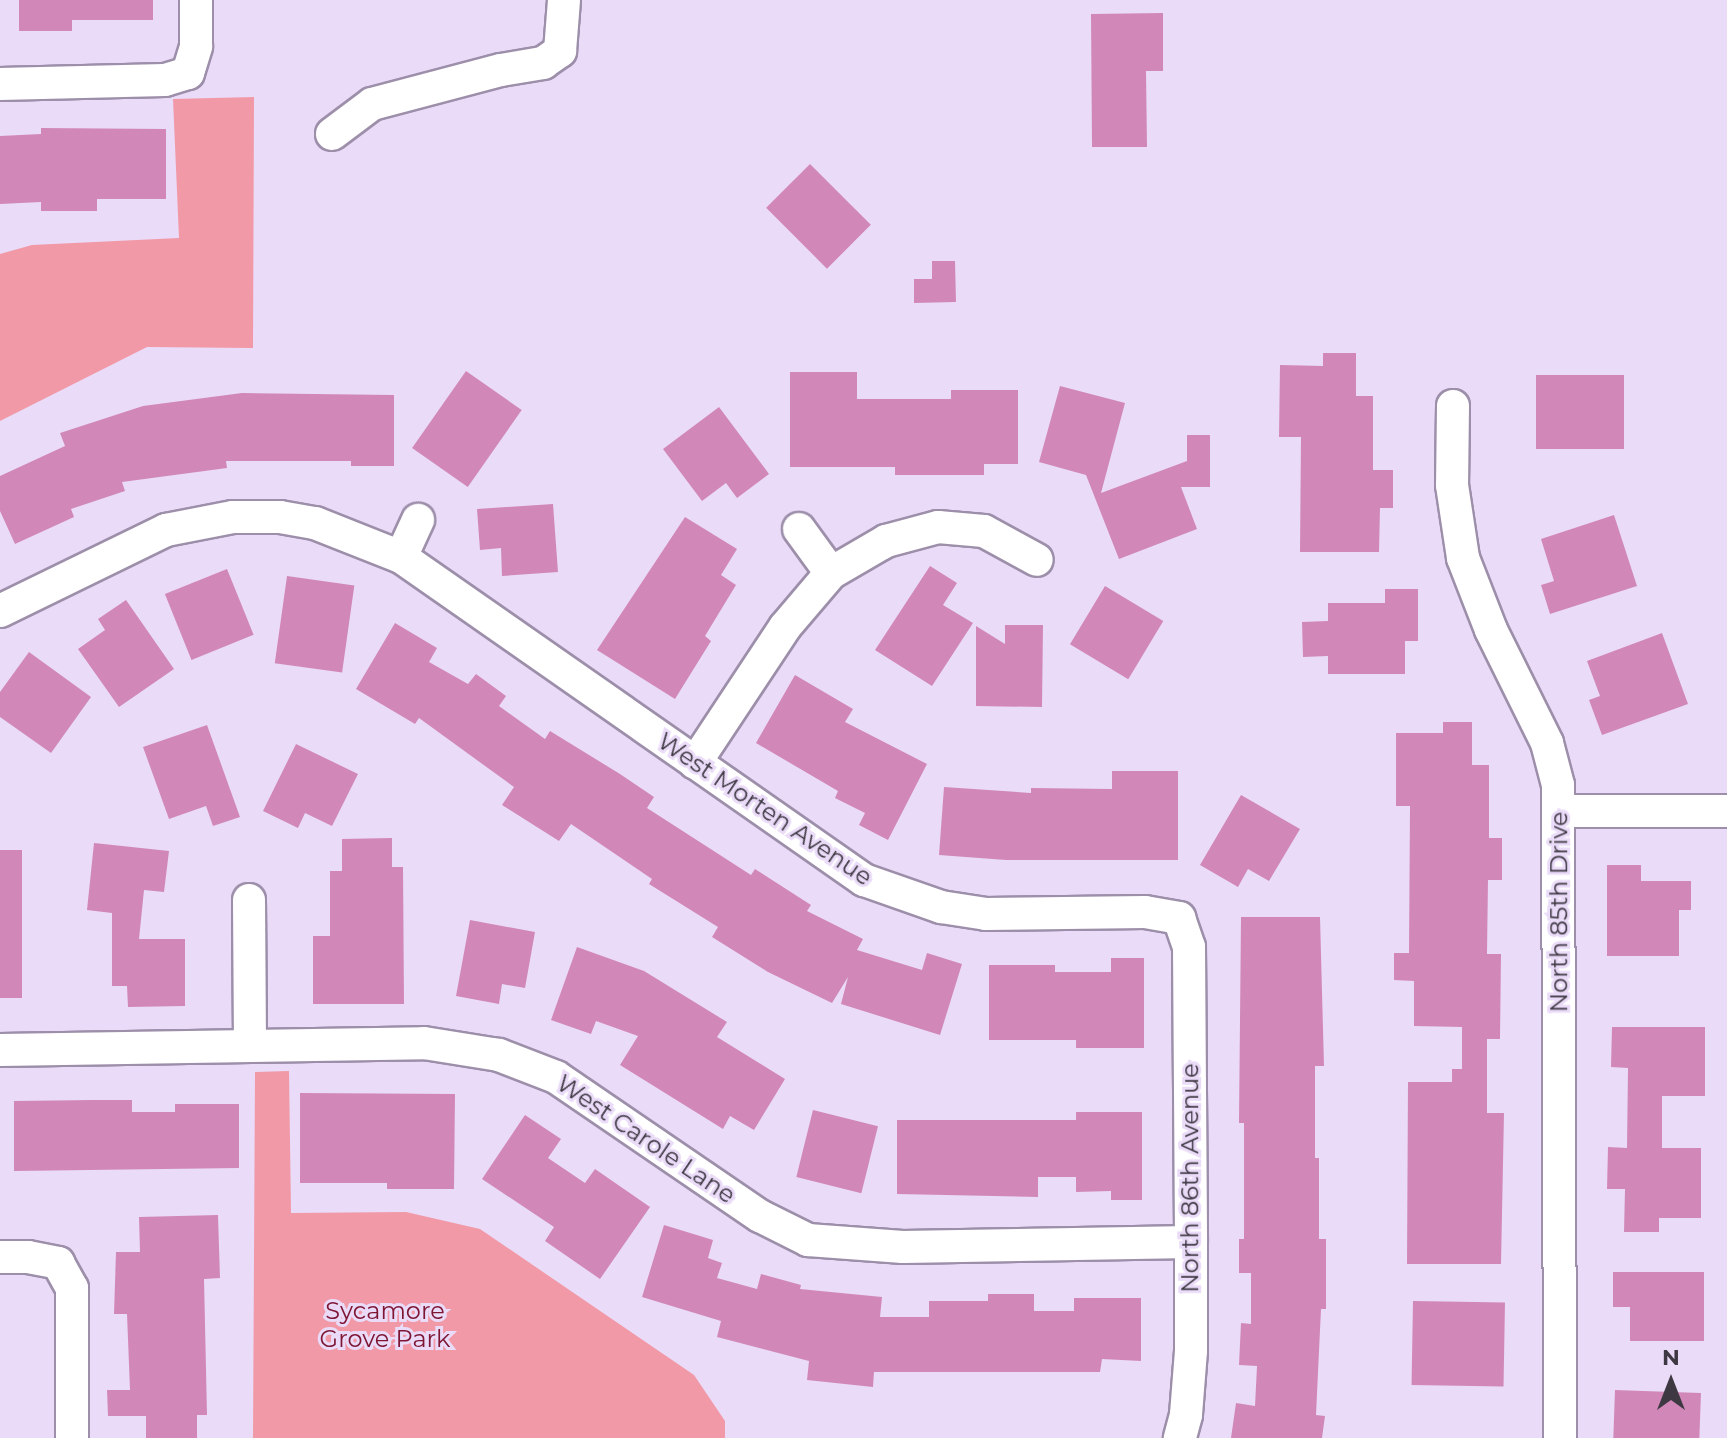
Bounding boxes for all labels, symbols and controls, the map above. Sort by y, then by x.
street label: West Morten Avenue [652,726,878,892]
street label: North 85th Drive [1545,812,1573,1012]
street label: North 86th Avenue [1176,1063,1204,1293]
street label: West Carole Lane [551,1069,741,1209]
park label: Sycamore Grove Park [320,1297,450,1353]
north arrow [1631,1342,1711,1422]
text: N [1662,1344,1680,1371]

